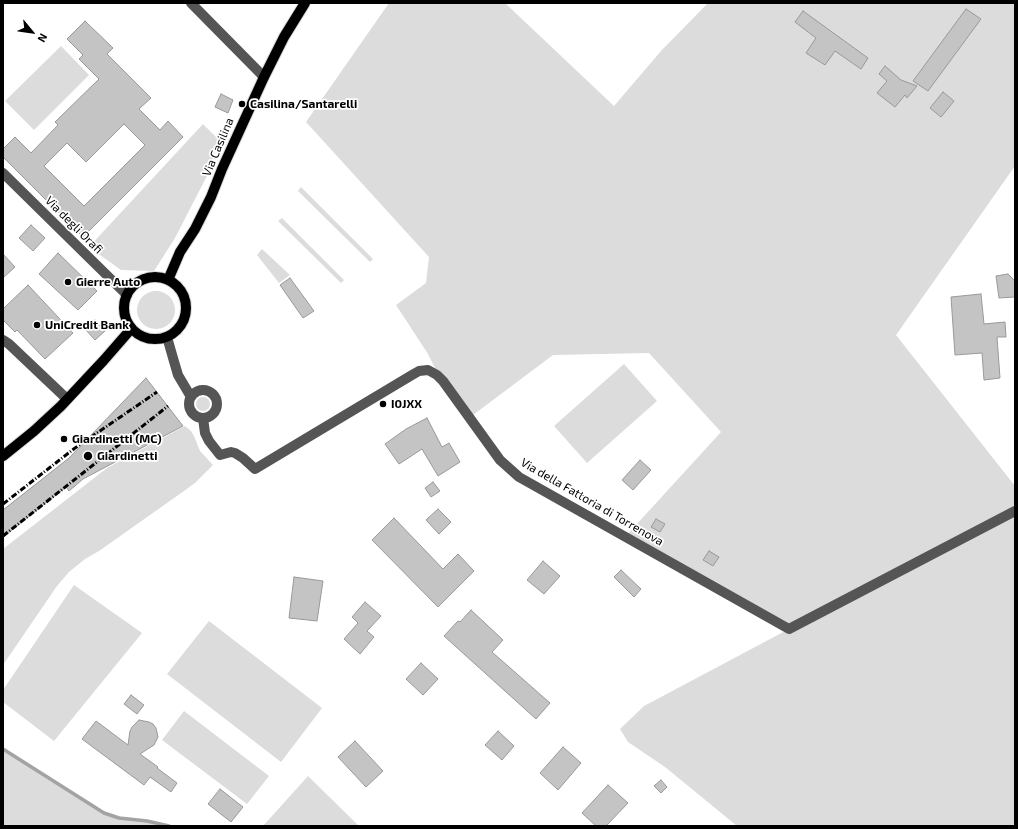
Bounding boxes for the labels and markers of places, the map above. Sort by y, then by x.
place label: Casilina/Santarelli [250,97,357,111]
marker: Casilina/Santarelli [237,99,247,109]
place label: Gierre Auto [76,275,140,289]
marker: Gierre Auto [63,277,73,287]
place label: UniCredit Bank [45,318,129,332]
marker: UniCredit Bank [32,320,42,330]
place label: I0JXX [391,397,422,411]
marker: I0JXX [378,399,388,409]
place label: Giardinetti (MC) [72,432,162,446]
marker: Giardinetti (MC) [59,434,69,444]
place label: Giardinetti [97,449,158,463]
marker: Giardinetti [82,450,94,462]

